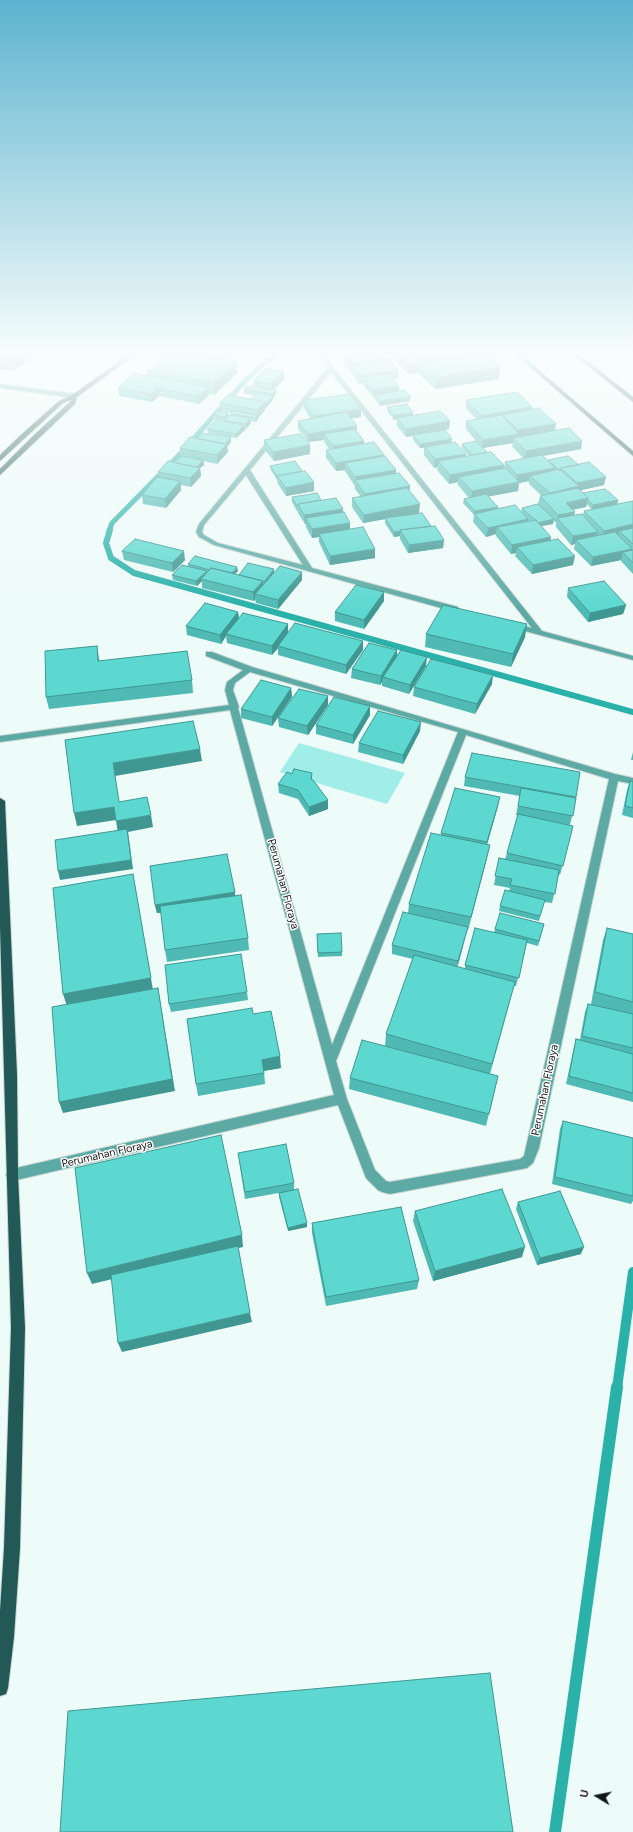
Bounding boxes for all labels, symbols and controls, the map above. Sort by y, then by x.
street label: Perumahan Floraya [265,837,301,931]
street label: Perumahan Floraya [529,1043,561,1137]
street label: Perumahan Floraya [60,1137,154,1171]
north arrow [577,1776,617,1816]
text: U [578,1789,592,1799]

